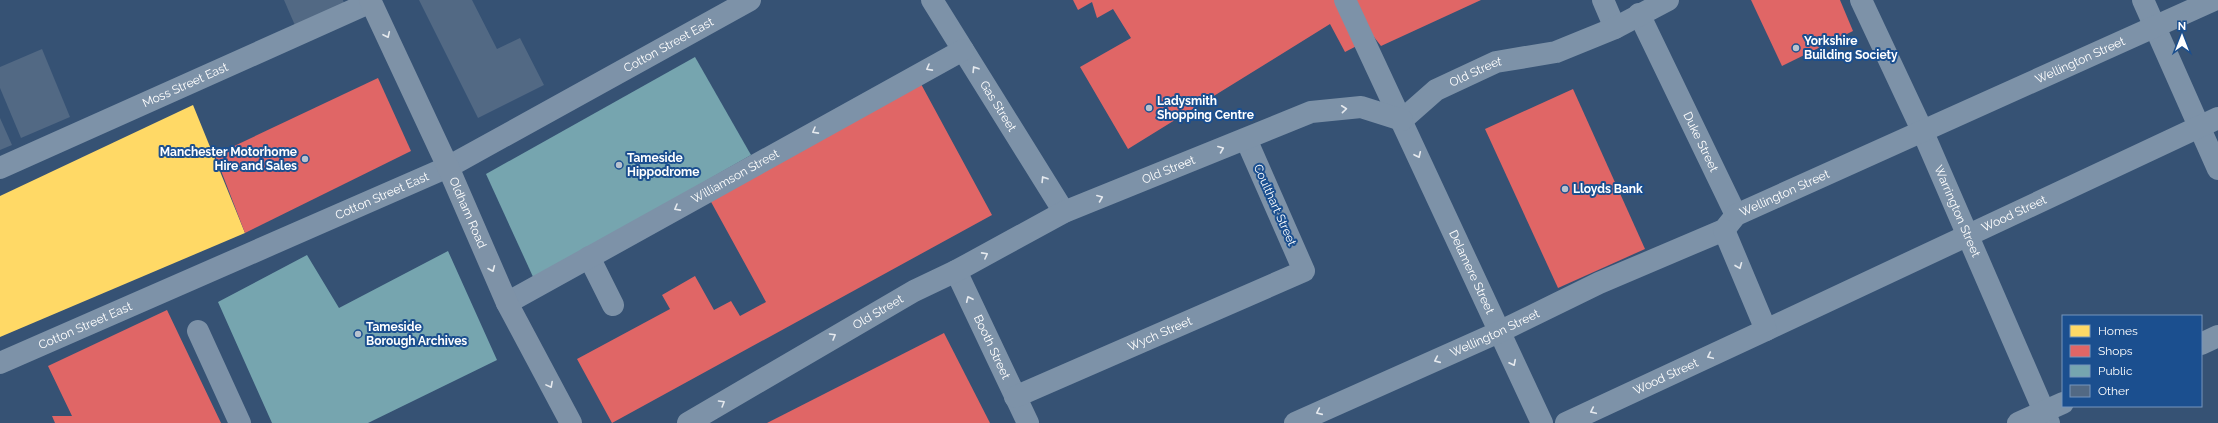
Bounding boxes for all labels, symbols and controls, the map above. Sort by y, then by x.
street label: Cotton Street East [621,15,716,75]
north arrow [2162,16,2202,56]
text: N [2178,20,2186,33]
one-way arrow [382,31,390,39]
place label: Yorkshire Building Society [1804,34,1898,62]
street label: Wellington Street [2033,34,2127,86]
marker: Yorkshire Building Society [1791,43,1801,53]
street label: Old Street [1447,54,1503,90]
street label: Moss Street East [140,60,230,110]
one-way arrow [926,64,933,71]
one-way arrow [972,66,980,73]
street label: Gas Street [977,78,1019,134]
place label: Ladysmith Shopping Centre [1157,94,1254,122]
marker: Ladysmith Shopping Centre [1144,103,1154,113]
one-way arrow [1341,104,1347,113]
street label: Duke Street [1680,109,1721,174]
one-way arrow [812,126,819,133]
place label: Manchester Motorhome Hire and Sales [160,145,297,173]
one-way arrow [1217,145,1224,153]
street label: Williamson Street [689,146,782,206]
place label: Tameside Hippodrome [627,151,699,179]
one-way arrow [1413,151,1421,159]
street label: Old Street [1140,153,1197,187]
marker: Manchester Motorhome Hire and Sales [300,154,310,164]
marker: Tameside Hippodrome [614,160,624,170]
street label: Coulthart Street [1251,162,1299,248]
street label: Warrington Street [1931,163,1983,259]
street label: Wellington Street [1738,167,1832,219]
street label: Cotton Street East [333,169,431,222]
street label: Oldham Road [446,175,489,250]
one-way arrow [1041,176,1048,183]
place label: Lloyds Bank [1573,182,1643,196]
marker: Lloyds Bank [1560,184,1570,194]
street label: Wood Street [1979,192,2049,235]
one-way arrow [1097,194,1104,202]
one-way arrow [674,203,681,210]
street label: Delamere Street [1446,228,1497,316]
one-way arrow [981,252,988,260]
one-way arrow [1735,263,1743,270]
one-way arrow [487,264,495,272]
street label: Old Street [850,292,906,332]
one-way arrow [966,296,974,304]
street label: Cotton Street East [36,299,134,352]
street label: Wellington Street [1448,306,1542,360]
street label: Booth Street [971,312,1013,381]
street label: Wych Street [1126,314,1194,354]
legend [2062,315,2202,407]
place label: Tameside Borough Archives [366,320,467,348]
text: Homes [2098,324,2138,338]
marker: Tameside Borough Archives [353,329,363,339]
one-way arrow [829,334,837,341]
text: Shops [2098,344,2133,358]
one-way arrow [1707,351,1715,359]
one-way arrow [1434,355,1441,363]
street label: Wood Street [1631,356,1700,398]
one-way arrow [1508,358,1516,366]
text: Public [2098,364,2133,378]
one-way arrow [546,381,553,388]
text: Other [2098,384,2130,398]
one-way arrow [718,400,725,408]
one-way arrow [1589,406,1597,414]
one-way arrow [1315,407,1323,415]

